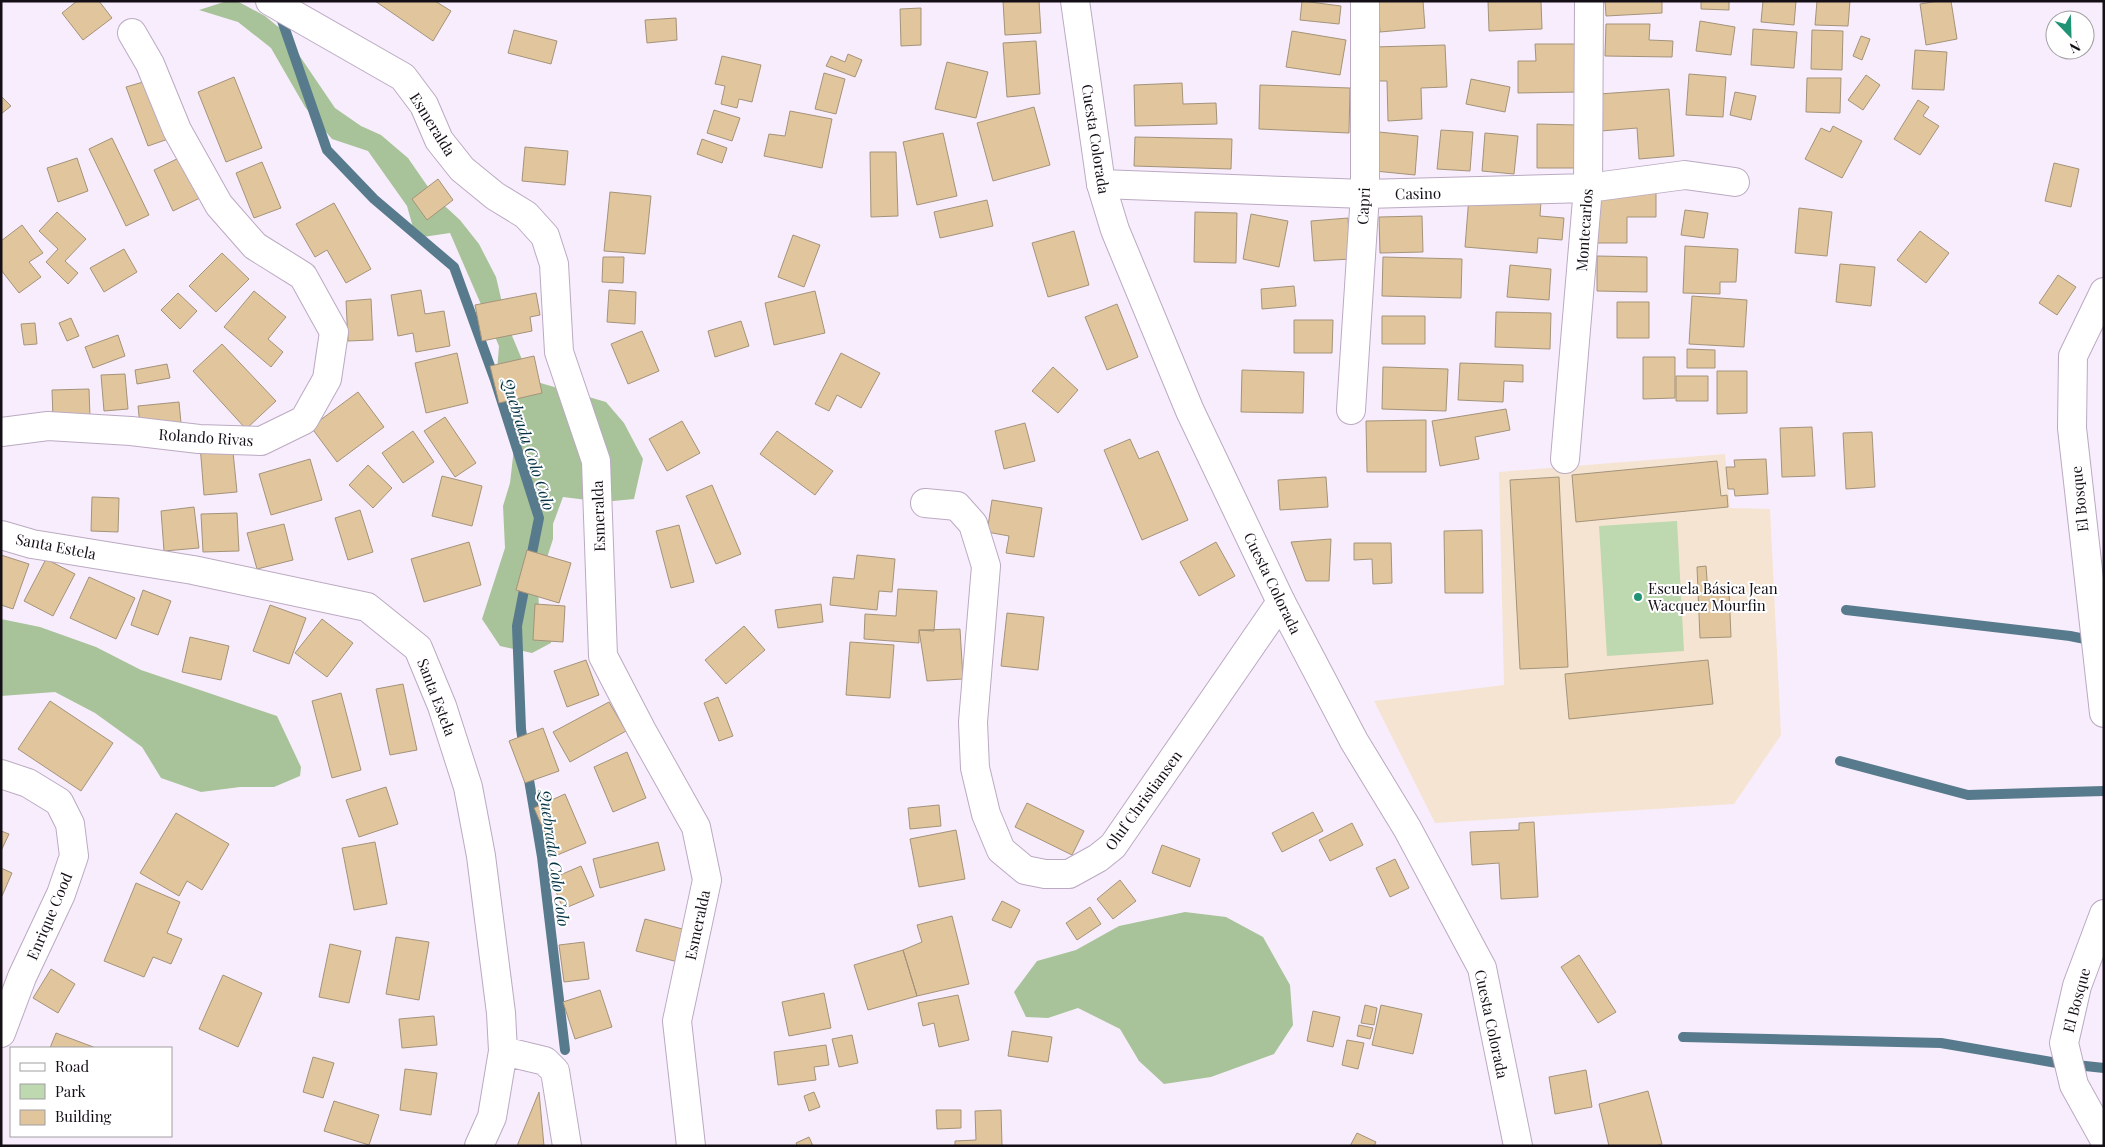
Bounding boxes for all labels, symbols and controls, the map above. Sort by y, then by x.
north arrow [2045,10,2095,60]
text: N [2067,37,2084,58]
street label: Cuesta Colorada [1077,83,1115,196]
street label: Esmeralda [406,88,461,160]
street label: Casino [1395,183,1441,203]
street label: Capri [1352,186,1374,225]
street label: Montecarlos [1571,188,1597,272]
water label: Quebrada Colo Colo [497,374,560,513]
street label: Rolando Rivas [158,424,254,450]
street label: El Bosque [2066,465,2092,533]
street label: Esmeralda [587,480,609,552]
street label: Santa Estela [14,528,98,564]
street label: Cuesta Colorada [1240,529,1306,638]
place label: Escuela Básica Jean Wacquez Mourfin [1647,578,1778,615]
marker: Escuela Básica Jean Wacquez Mourfin [1632,591,1644,603]
street label: Santa Estela [413,655,461,739]
street label: Oluf Christiansen [1100,746,1186,854]
water label: Quebrada Colo Colo [535,787,575,928]
street label: Enrique Cood [22,869,77,963]
street label: Esmeralda [680,888,714,962]
street label: El Bosque [2058,965,2094,1035]
street label: Cuesta Colorada [1471,968,1513,1081]
legend [10,1047,172,1137]
text: Road [55,1056,89,1076]
text: Park [55,1081,87,1101]
text: Building [55,1106,112,1126]

